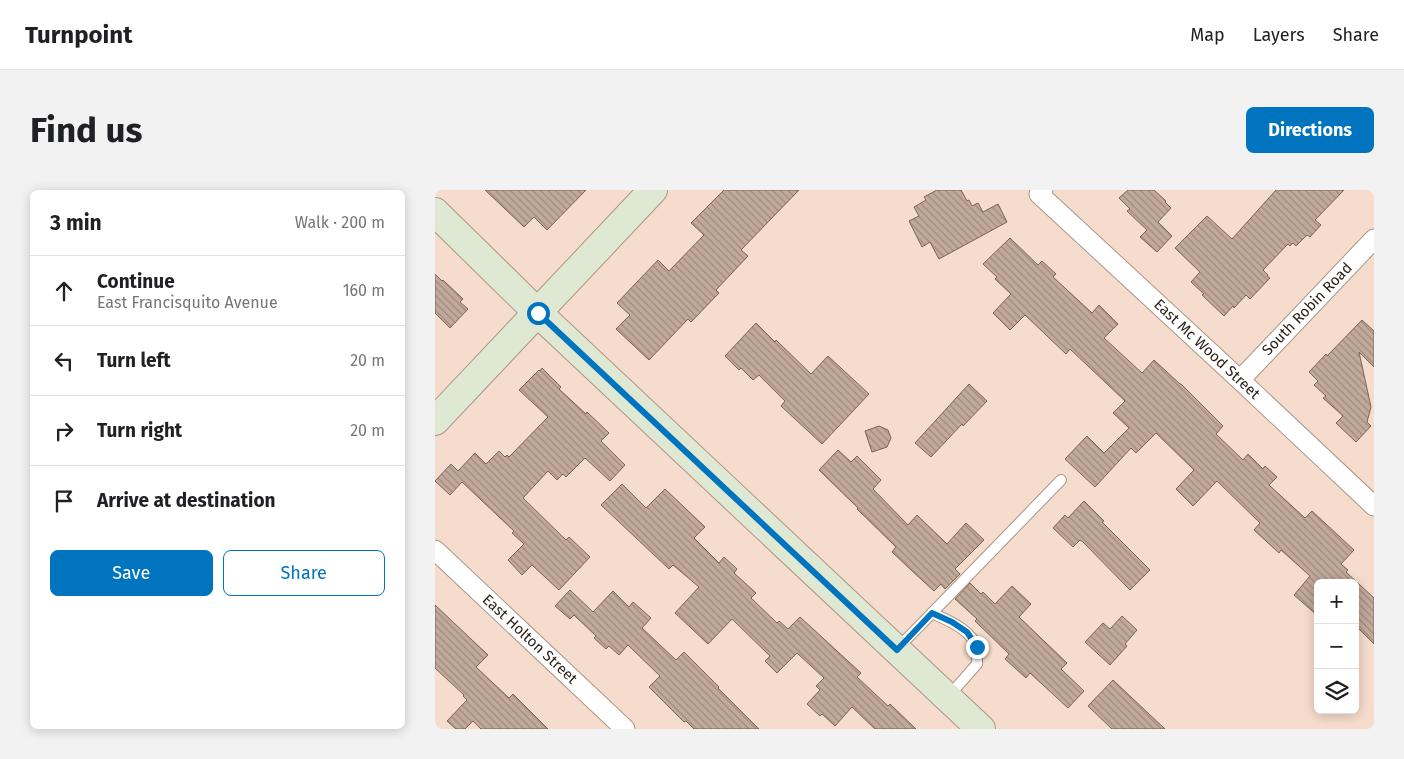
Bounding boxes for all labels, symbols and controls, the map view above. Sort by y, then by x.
text: Turnpoint [25,21,132,49]
text: Map [1190,24,1225,46]
text: Layers [1253,24,1305,46]
text: Share [1333,24,1379,46]
button: Directions [1246,107,1374,153]
text: Find us [30,109,142,151]
text: 3 min [50,210,102,236]
text: Walk · 200 m [295,213,385,232]
street label: South Robin Road [1258,259,1356,359]
text: Continue [97,270,175,293]
icon: ahead [50,277,78,305]
text: 160 m [343,281,385,300]
text: East Francisquito Avenue [97,293,278,312]
street label: East Mc Wood Street [1150,295,1264,403]
route start [527,302,550,325]
icon: left [50,347,78,375]
text: Turn left [97,349,171,372]
text: 20 m [350,351,385,370]
icon: right [50,417,78,445]
text: Turn right [97,419,182,442]
text: 20 m [350,421,385,440]
icon: arrive [50,487,78,515]
text: Arrive at destination [97,489,276,512]
button: Save [50,550,213,596]
button: Share [223,550,385,596]
map controls [1314,579,1359,714]
button: + [1314,579,1359,624]
street label: East Holton Street [479,590,582,688]
button: − [1314,624,1359,669]
route end [966,636,989,659]
button: layers [1314,669,1359,714]

